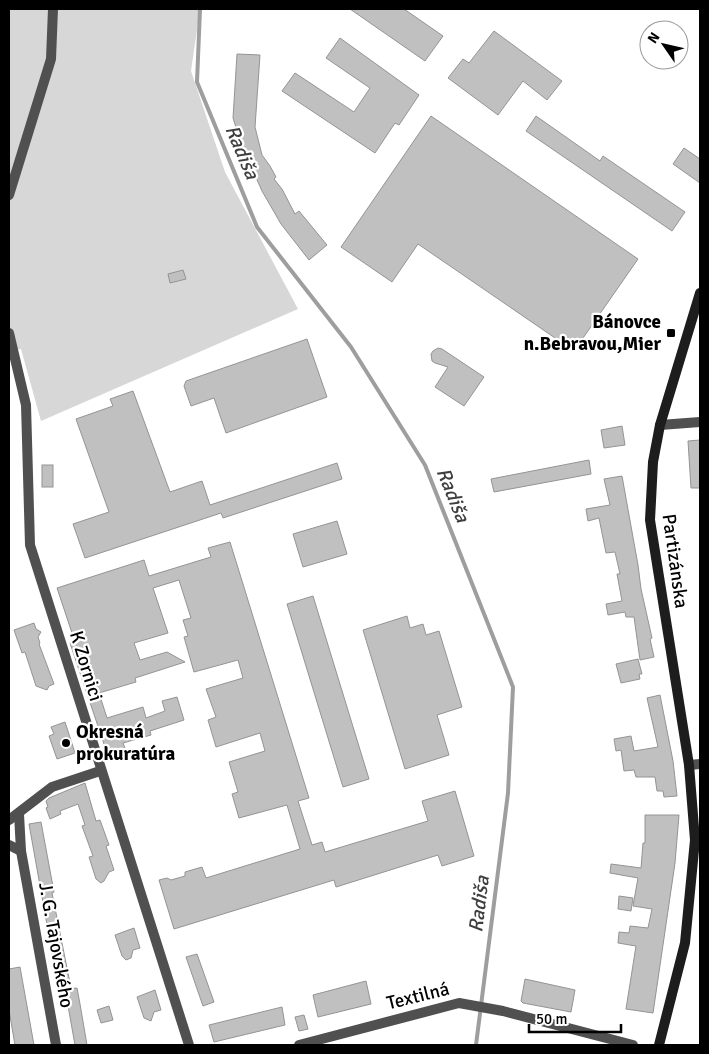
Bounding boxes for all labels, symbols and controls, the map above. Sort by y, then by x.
north arrow [639,20,689,70]
text: N [644,29,663,47]
water label: Radiša [219,121,265,184]
place label: Bánovce n.Bebravou,Mier [524,310,661,356]
marker: Bánovce n.Bebravou,Mier [665,327,677,339]
water label: Radiša [431,464,476,527]
street label: Partizánska [656,512,694,610]
street label: K Zornici [64,628,108,704]
place label: Okresná prokuratúra [76,720,175,766]
marker: Okresná prokuratúra [60,737,72,749]
water label: Radiša [463,873,495,934]
street label: J. G. Tajovského [33,880,79,1010]
street label: Textilná [384,977,452,1015]
scale bar [529,1002,622,1034]
text: 50 m [536,1010,567,1028]

